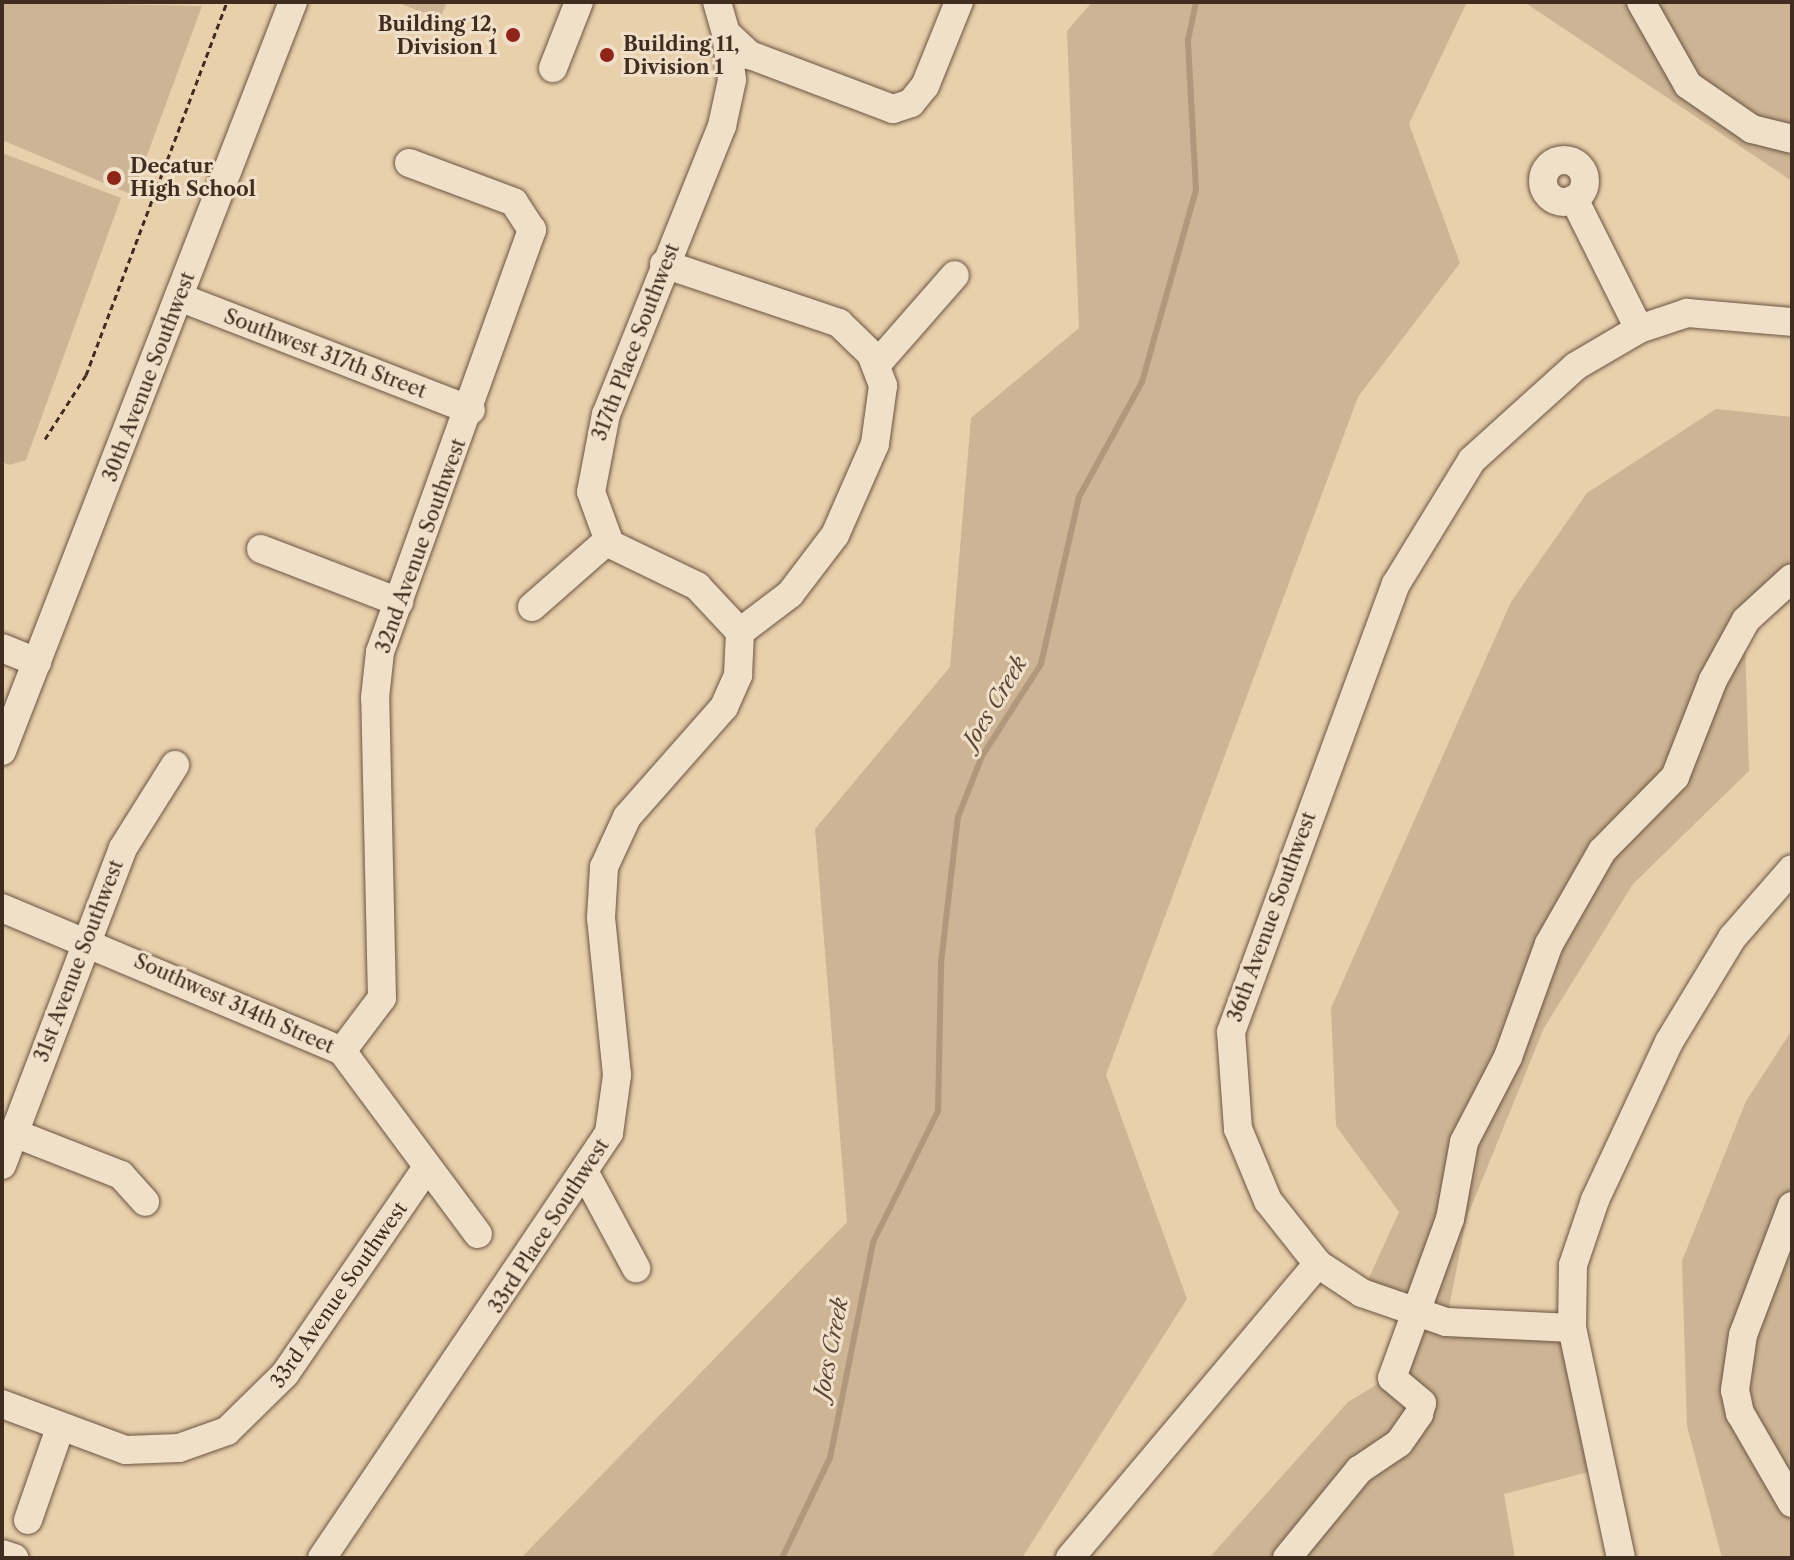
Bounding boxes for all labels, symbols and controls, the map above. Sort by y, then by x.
place label: Building 12, Division 1 [378,12,497,59]
marker: Building 12, Division 1 [504,26,522,44]
place label: Building 11, Division 1 [623,32,740,79]
marker: Building 11, Division 1 [598,46,616,64]
place label: Decatur High School [130,154,256,201]
marker: Decatur High School [105,169,123,187]
street label: 317th Place Southwest [587,240,685,444]
street label: 30th Avenue Southwest [98,268,200,486]
street label: Southwest 317th Street [220,304,430,404]
street label: 32nd Avenue Southwest [371,435,471,657]
water label: Joes Creek [957,651,1033,753]
street label: 36th Avenue Southwest [1223,808,1321,1026]
street label: 31st Avenue Southwest [29,856,129,1066]
street label: Southwest 314th Street [130,949,338,1059]
street label: 33rd Place Southwest [484,1134,614,1318]
street label: 33rd Avenue Southwest [265,1197,413,1393]
water label: Joes Creek [808,1295,854,1401]

